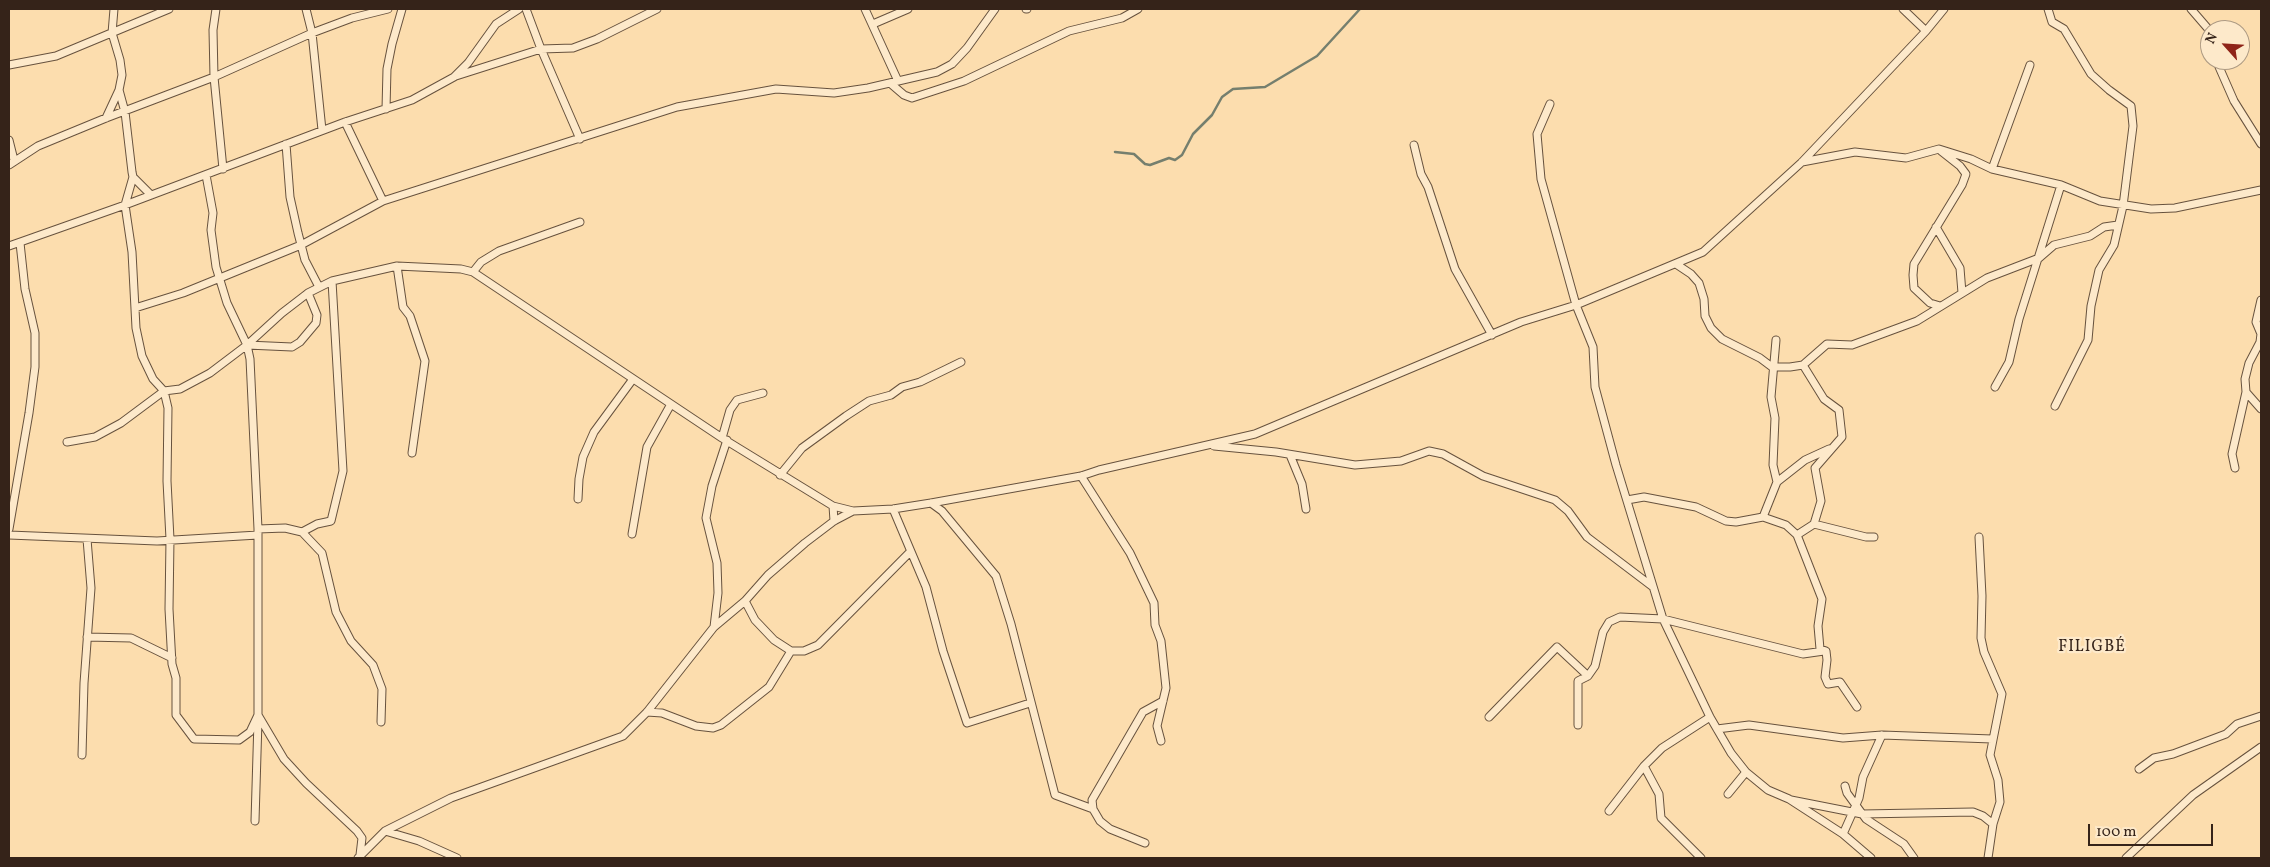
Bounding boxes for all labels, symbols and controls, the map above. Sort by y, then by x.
north arrow [2200,20,2250,70]
text: N [2201,30,2223,47]
district label: FILIGBÉ [2057,638,2127,658]
scale bar [2090,814,2215,846]
text: 100 m [2096,822,2136,843]

